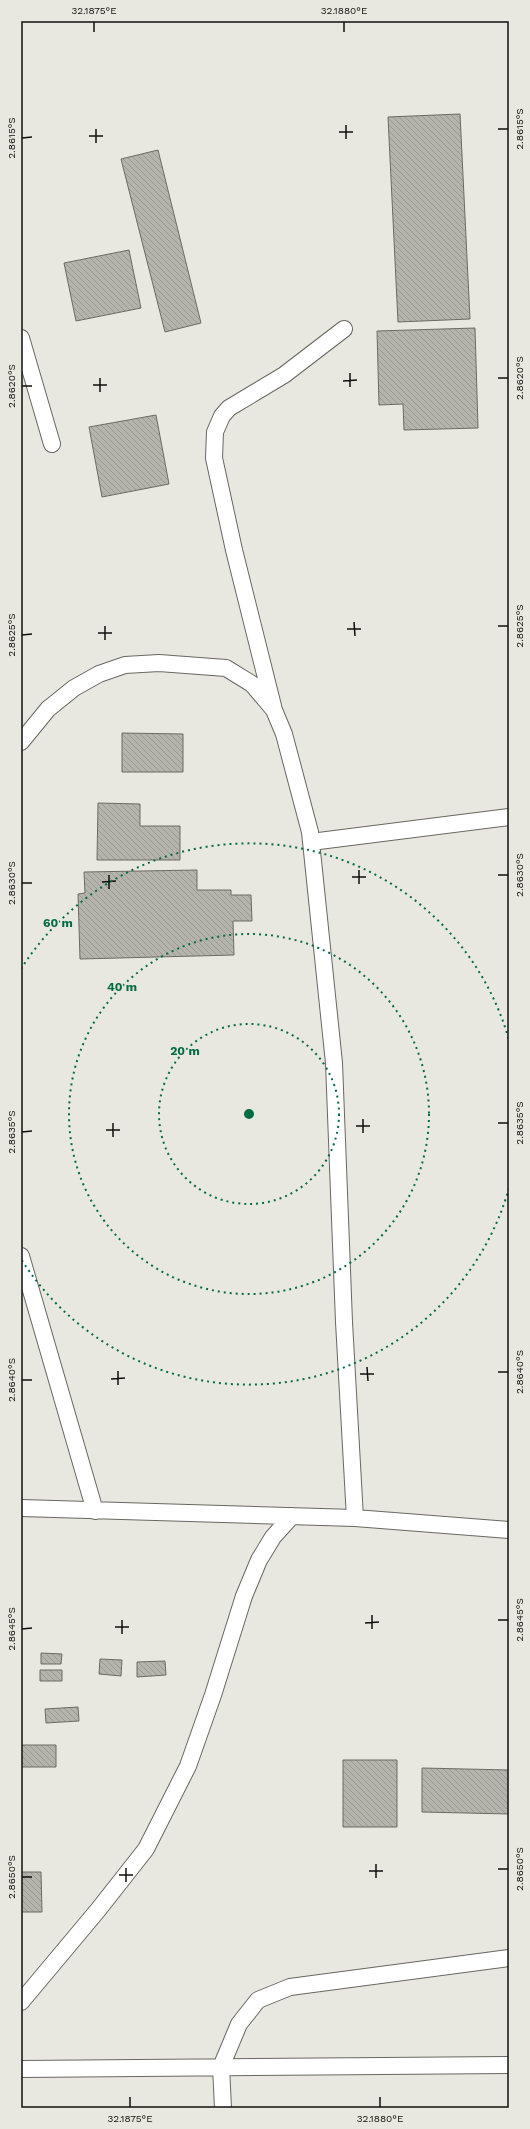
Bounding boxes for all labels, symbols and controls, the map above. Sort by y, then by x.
text: 32.1875°E [71,5,117,16]
text: 32.1880°E [321,5,367,16]
text: 2.8615°S [514,108,525,150]
text: 2.8615°S [6,117,17,159]
text: 2.8620°S [514,356,525,400]
text: 2.8620°S [6,364,17,408]
text: 2.8625°S [514,604,525,648]
text: 2.8625°S [6,613,17,657]
text: 2.8630°S [514,853,525,897]
text: 2.8630°S [6,861,17,905]
text: 60 m [43,916,73,930]
text: 40 m [107,980,137,994]
text: 20 m [170,1044,200,1058]
text: 2.8635°S [514,1101,525,1145]
centre of rings [242,1107,256,1121]
text: 2.8635°S [6,1110,17,1154]
text: 2.8640°S [514,1350,525,1394]
text: 2.8640°S [6,1358,17,1402]
text: 2.8645°S [514,1598,525,1642]
text: 2.8645°S [6,1607,17,1651]
text: 2.8650°S [514,1847,525,1891]
text: 2.8650°S [6,1855,17,1899]
text: 32.1875°E [107,2113,153,2124]
text: 32.1880°E [357,2113,403,2124]

